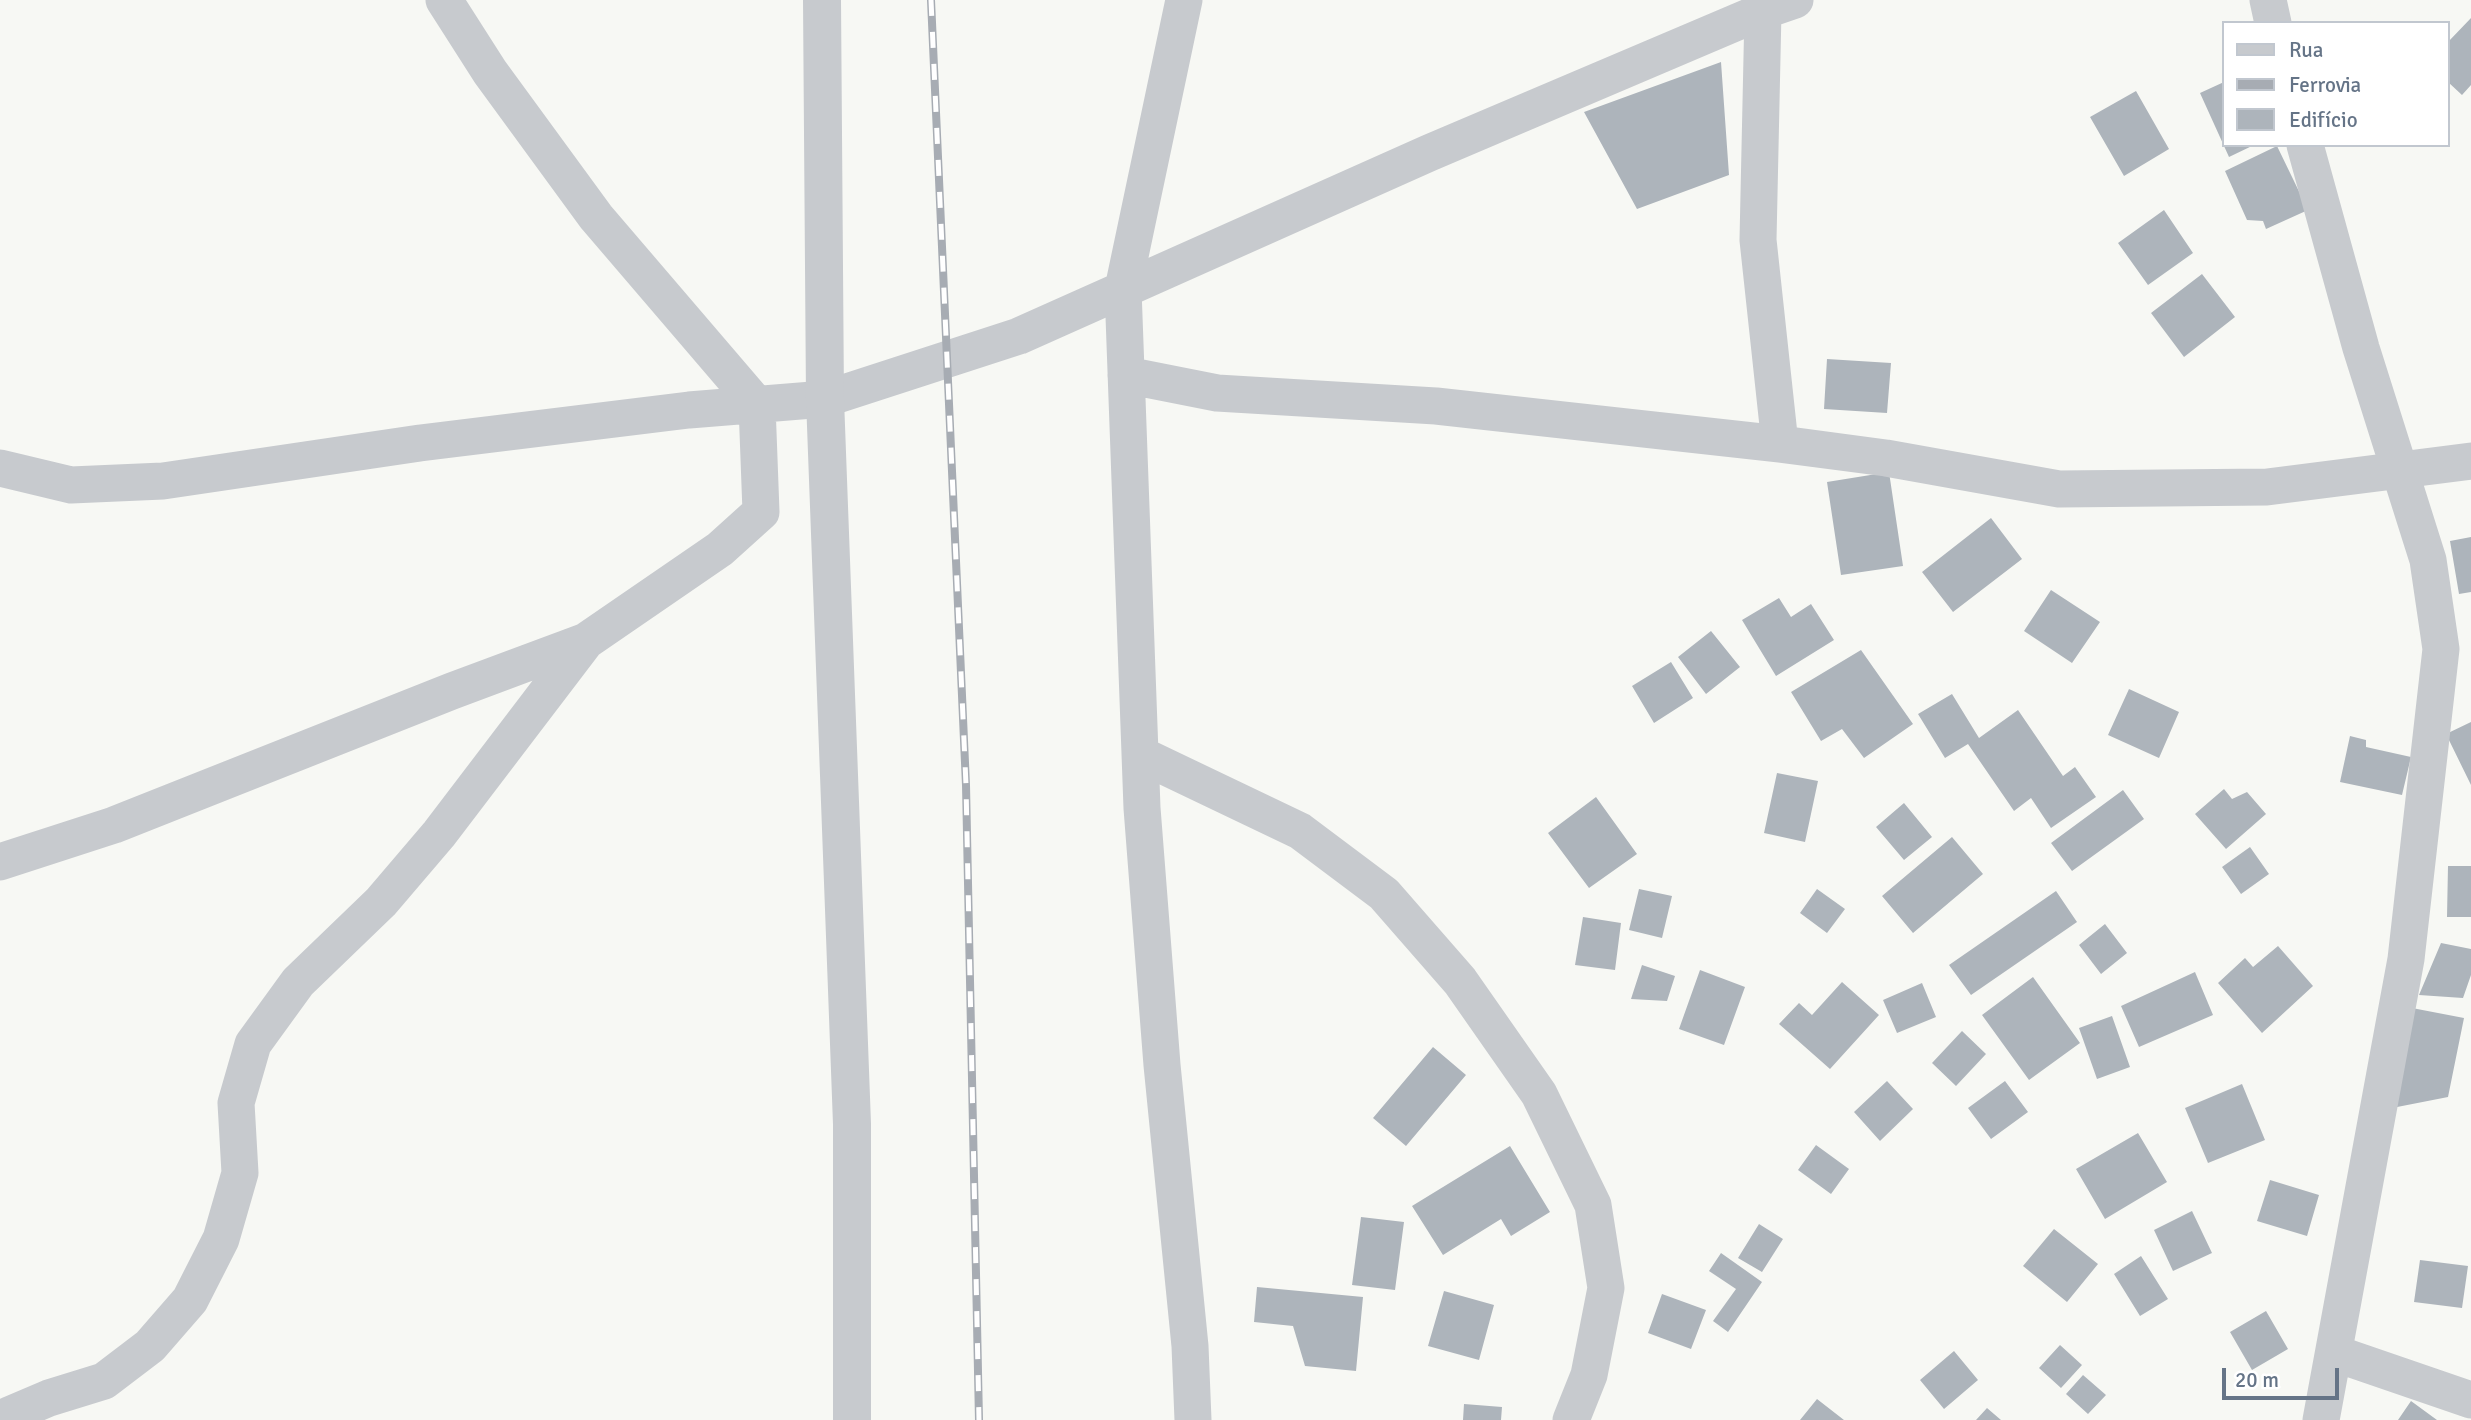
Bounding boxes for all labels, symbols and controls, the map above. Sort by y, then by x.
legend [2222,21,2450,147]
text: Rua [2289,37,2323,63]
text: Ferrovia [2289,72,2361,98]
text: Edifício [2289,107,2358,133]
scale bar [2226,1354,2343,1398]
text: 20 m [2235,1367,2279,1393]

